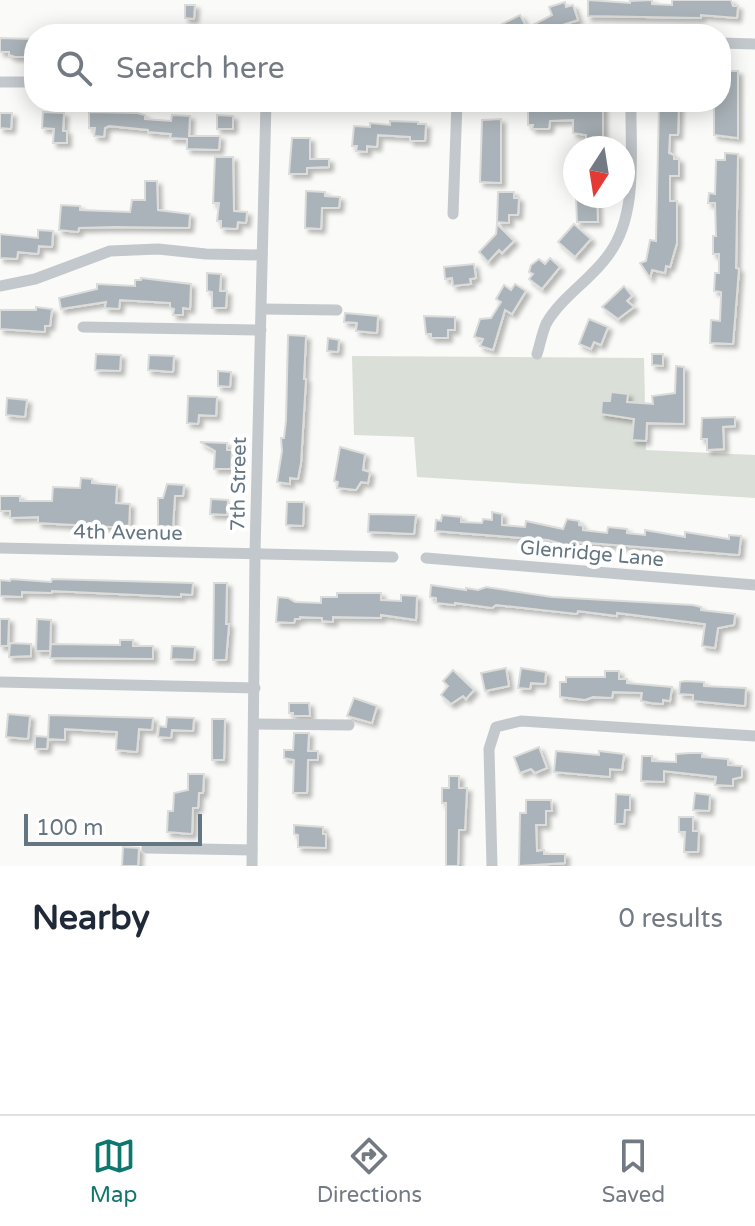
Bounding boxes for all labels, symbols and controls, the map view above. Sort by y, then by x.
search box [24,24,731,112]
icon: search [52,46,96,90]
text: Search here [116,50,285,87]
north arrow [563,136,635,208]
street label: 7th Street [226,436,252,532]
street label: 4th Avenue [73,520,183,546]
street label: Glenridge Lane [519,536,665,572]
scale bar [24,810,202,846]
text: 100 m [36,815,103,841]
text: Nearby [32,898,150,939]
text: 0 results [618,903,723,934]
tab: Map [90,1134,137,1208]
tab: Directions [317,1134,422,1208]
tab: Saved [602,1134,665,1208]

